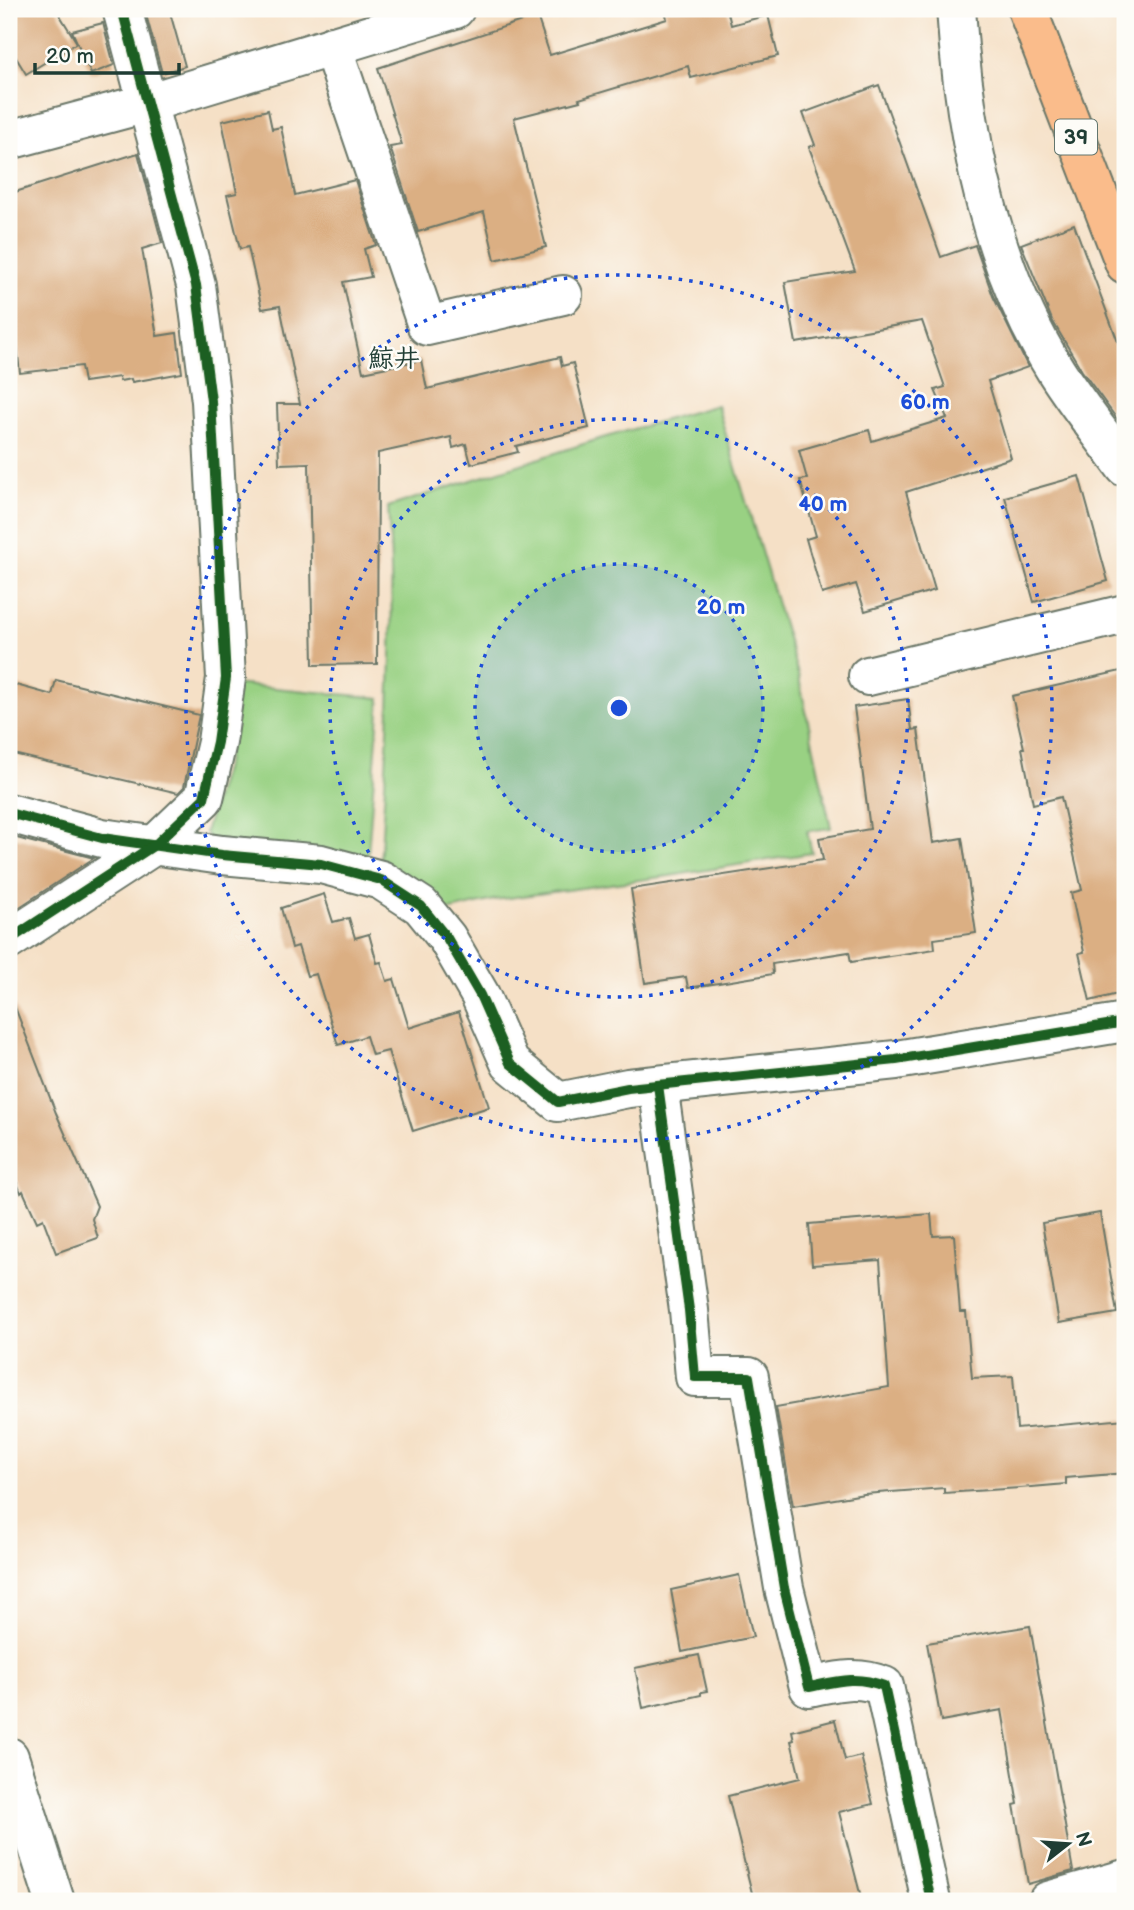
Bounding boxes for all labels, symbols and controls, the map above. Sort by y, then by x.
scale bar [35,32,178,76]
text: 20 m [46,44,94,69]
road number: 39 [1055,120,1097,154]
district label: 鯨井 [368,344,420,375]
text: 60 m [900,390,950,415]
text: 40 m [798,492,848,517]
text: 20 m [697,595,745,620]
centre of rings [607,696,631,720]
north arrow [1032,1808,1102,1878]
text: N [1070,1829,1096,1850]

